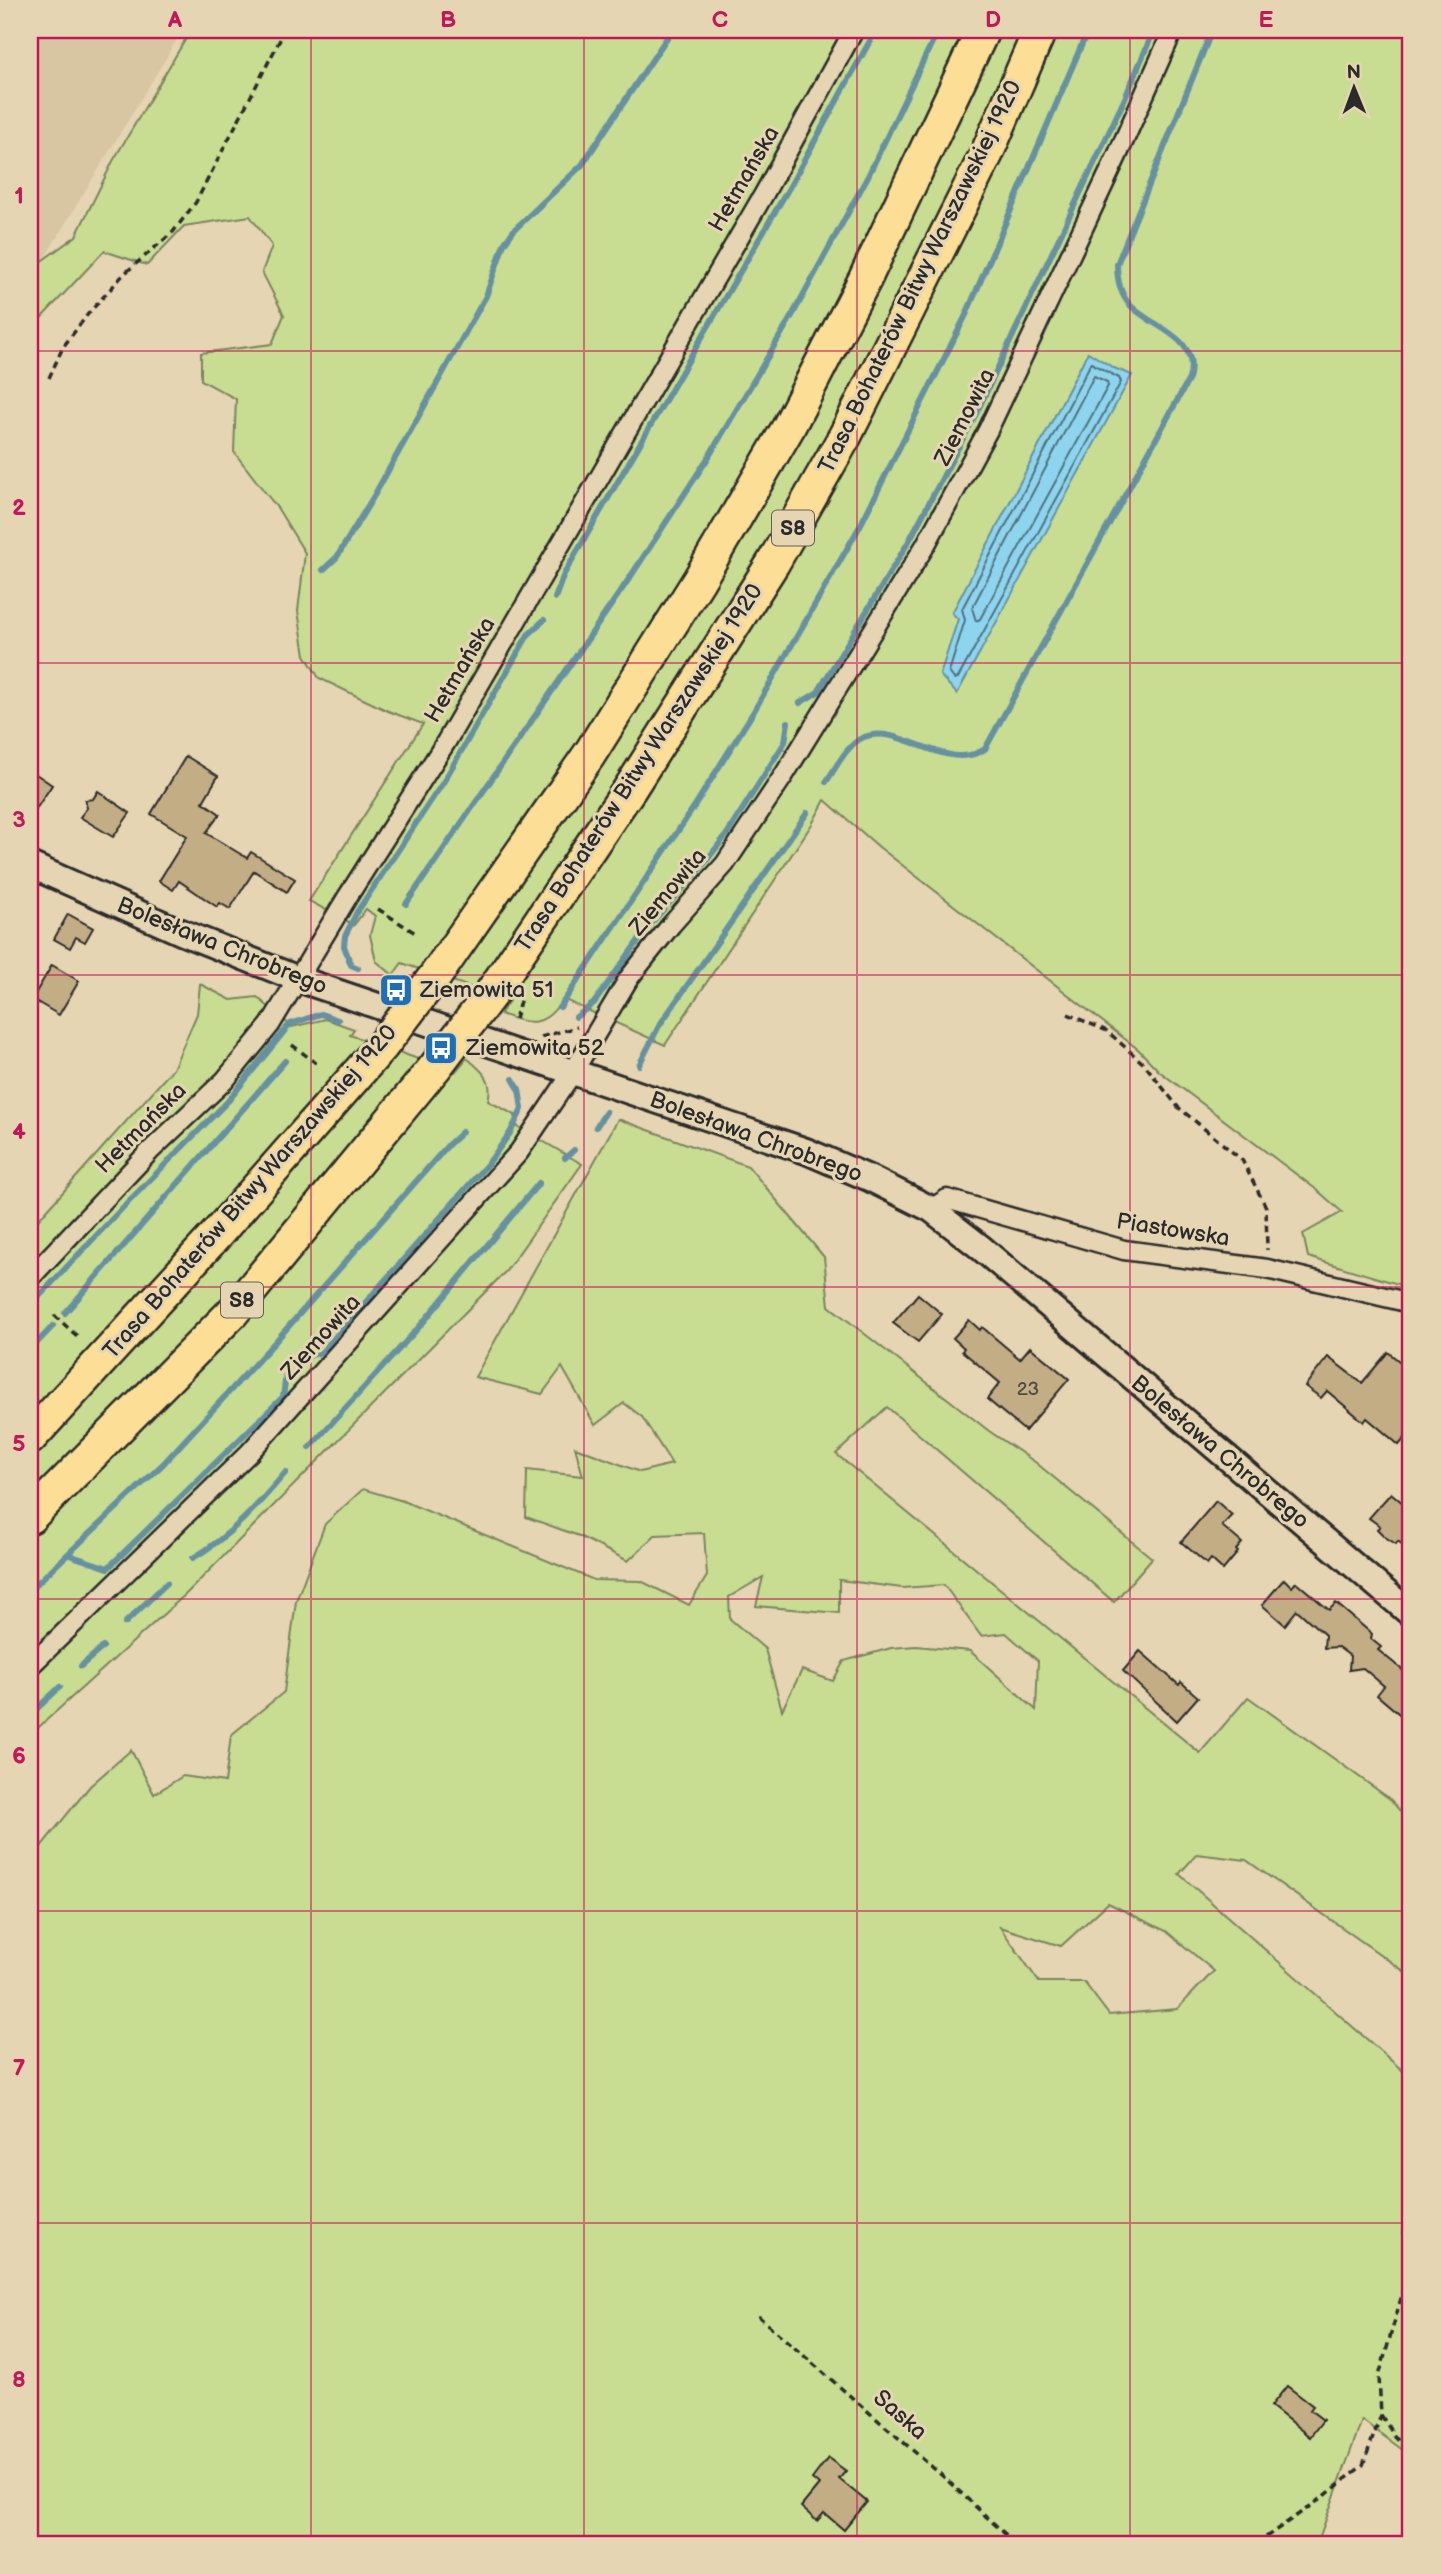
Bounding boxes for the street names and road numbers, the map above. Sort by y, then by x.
street label: Trasa Bohaterów Bitwy Warszawskiej 1920 [812,76,1028,478]
street label: Hetmańska [703,121,785,237]
street label: Ziemowita [928,364,1001,471]
road number: S8 [772,510,814,546]
street label: Trasa Bohaterów Bitwy Warszawskiej 1920 [509,578,769,958]
street label: Hetmańska [419,612,501,728]
street label: Ziemowita [623,843,713,942]
street label: Bolesława Chrobrego [113,891,331,1001]
street label: Trasa Bohaterów Bitwy Warszawskiej 1920 [97,1019,403,1365]
street label: Hetmańska [90,1077,192,1179]
street label: Bolesława Chrobrego [646,1086,866,1188]
street label: Piastowska [1114,1207,1232,1253]
road number: S8 [221,1282,263,1318]
street label: Ziemowita [275,1289,367,1386]
street label: Bolesława Chrobrego [1125,1369,1315,1535]
street label: Saska [867,2384,933,2446]

